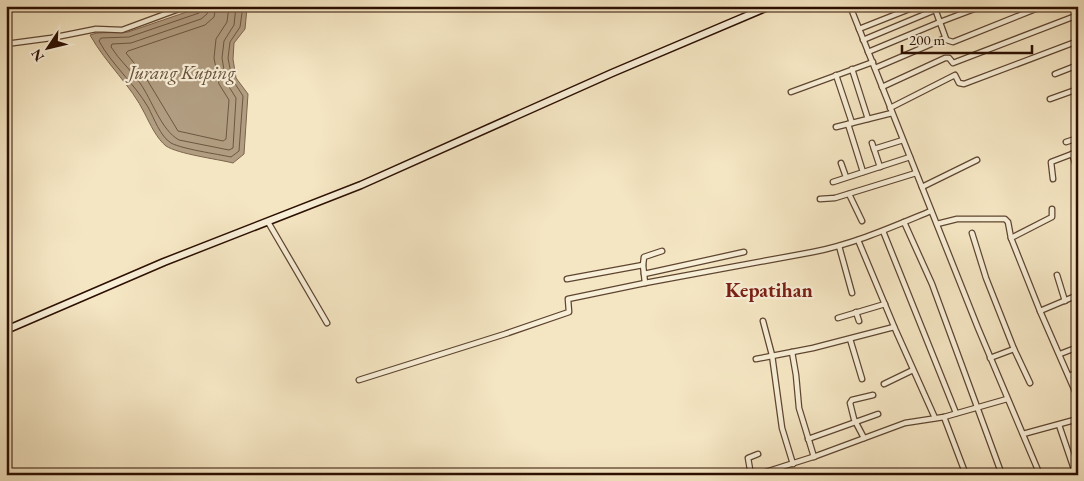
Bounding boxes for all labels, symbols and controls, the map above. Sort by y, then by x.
north arrow [22,22,72,72]
scale bar [902,22,1032,54]
text: 200 m [909,30,946,49]
text: N [26,45,48,65]
water label: Jurang Kuping [125,60,236,85]
district label: Kepatihan [725,277,813,303]

